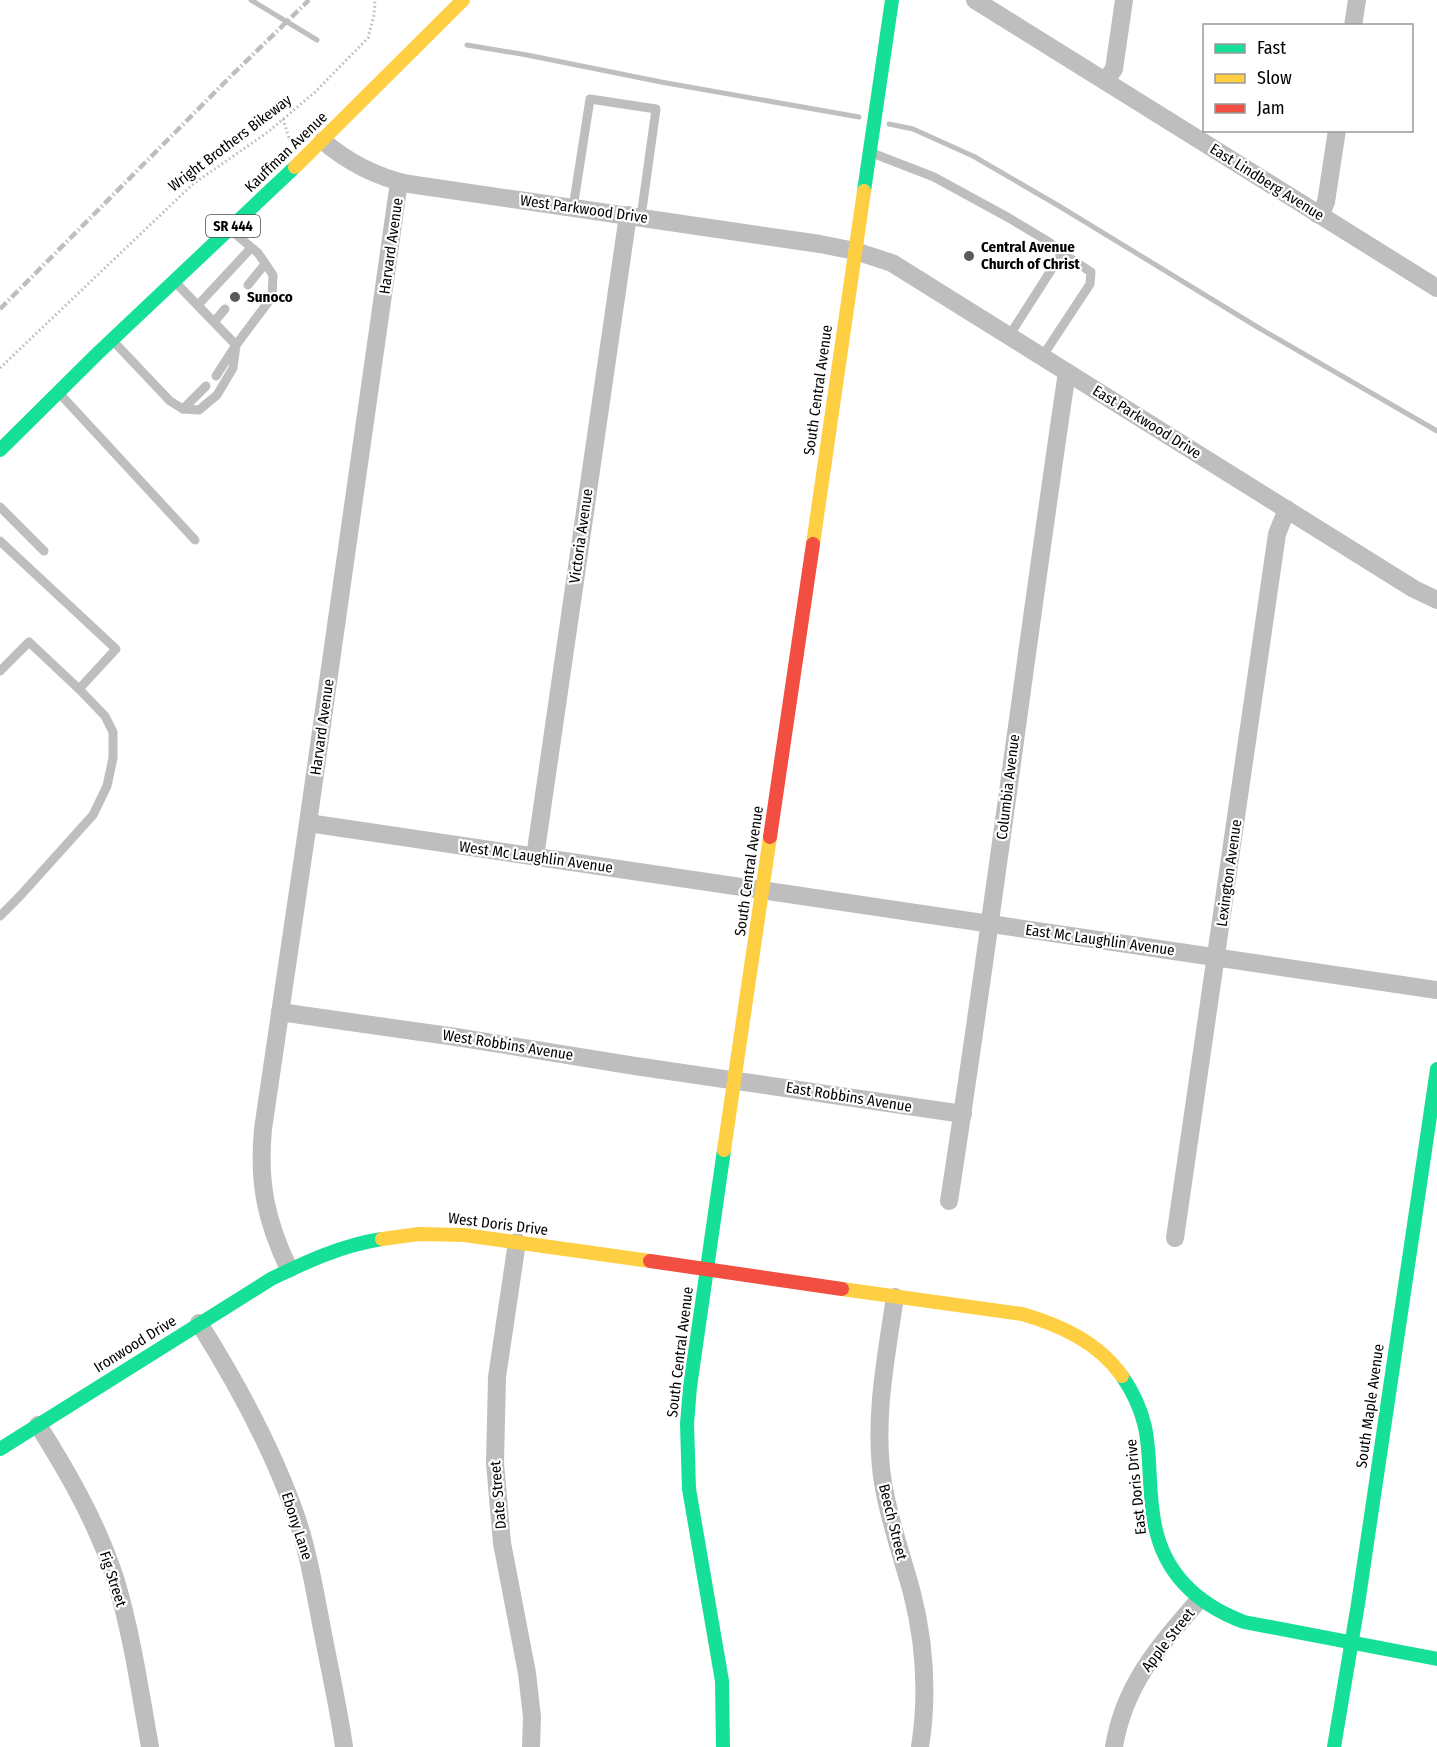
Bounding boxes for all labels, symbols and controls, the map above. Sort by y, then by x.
legend [1203,24,1413,132]
text: Fast [1257,37,1286,59]
text: Slow [1257,67,1292,89]
street label: Wright Brothers Bikeway [165,91,295,195]
text: Jam [1257,97,1285,119]
street label: Kauffman Avenue [241,108,331,196]
street label: East Lindberg Avenue [1207,140,1327,224]
street label: West Parkwood Drive [519,191,649,227]
street label: Harvard Avenue [375,197,407,295]
road number: SR 444 [206,215,260,237]
place label: Central Avenue Church of Christ [981,238,1081,273]
marker: Central Avenue Church of Christ [962,249,976,263]
place label: Sunoco [247,288,293,306]
marker: Sunoco [228,290,242,304]
street label: South Central Avenue [800,324,836,456]
street label: East Parkwood Drive [1089,381,1205,463]
street label: Victoria Avenue [565,488,597,584]
street label: Harvard Avenue [306,678,338,776]
street label: Columbia Avenue [993,733,1023,841]
street label: South Central Avenue [731,805,767,937]
street label: Lexington Avenue [1213,818,1245,928]
street label: West Mc Laughlin Avenue [458,837,614,877]
street label: East Mc Laughlin Avenue [1024,921,1176,959]
street label: West Robbins Avenue [441,1026,575,1064]
street label: East Robbins Avenue [785,1078,913,1116]
street label: West Doris Drive [447,1209,549,1239]
street label: South Central Avenue [663,1286,697,1418]
street label: Ironwood Drive [91,1312,179,1376]
street label: South Maple Avenue [1352,1343,1388,1469]
street label: East Doris Drive [1122,1438,1150,1536]
street label: Date Street [486,1460,510,1530]
street label: Beech Street [875,1482,911,1562]
street label: Ebony Lane [278,1490,316,1562]
street label: Fig Street [96,1549,130,1609]
street label: Apple Street [1138,1605,1198,1675]

